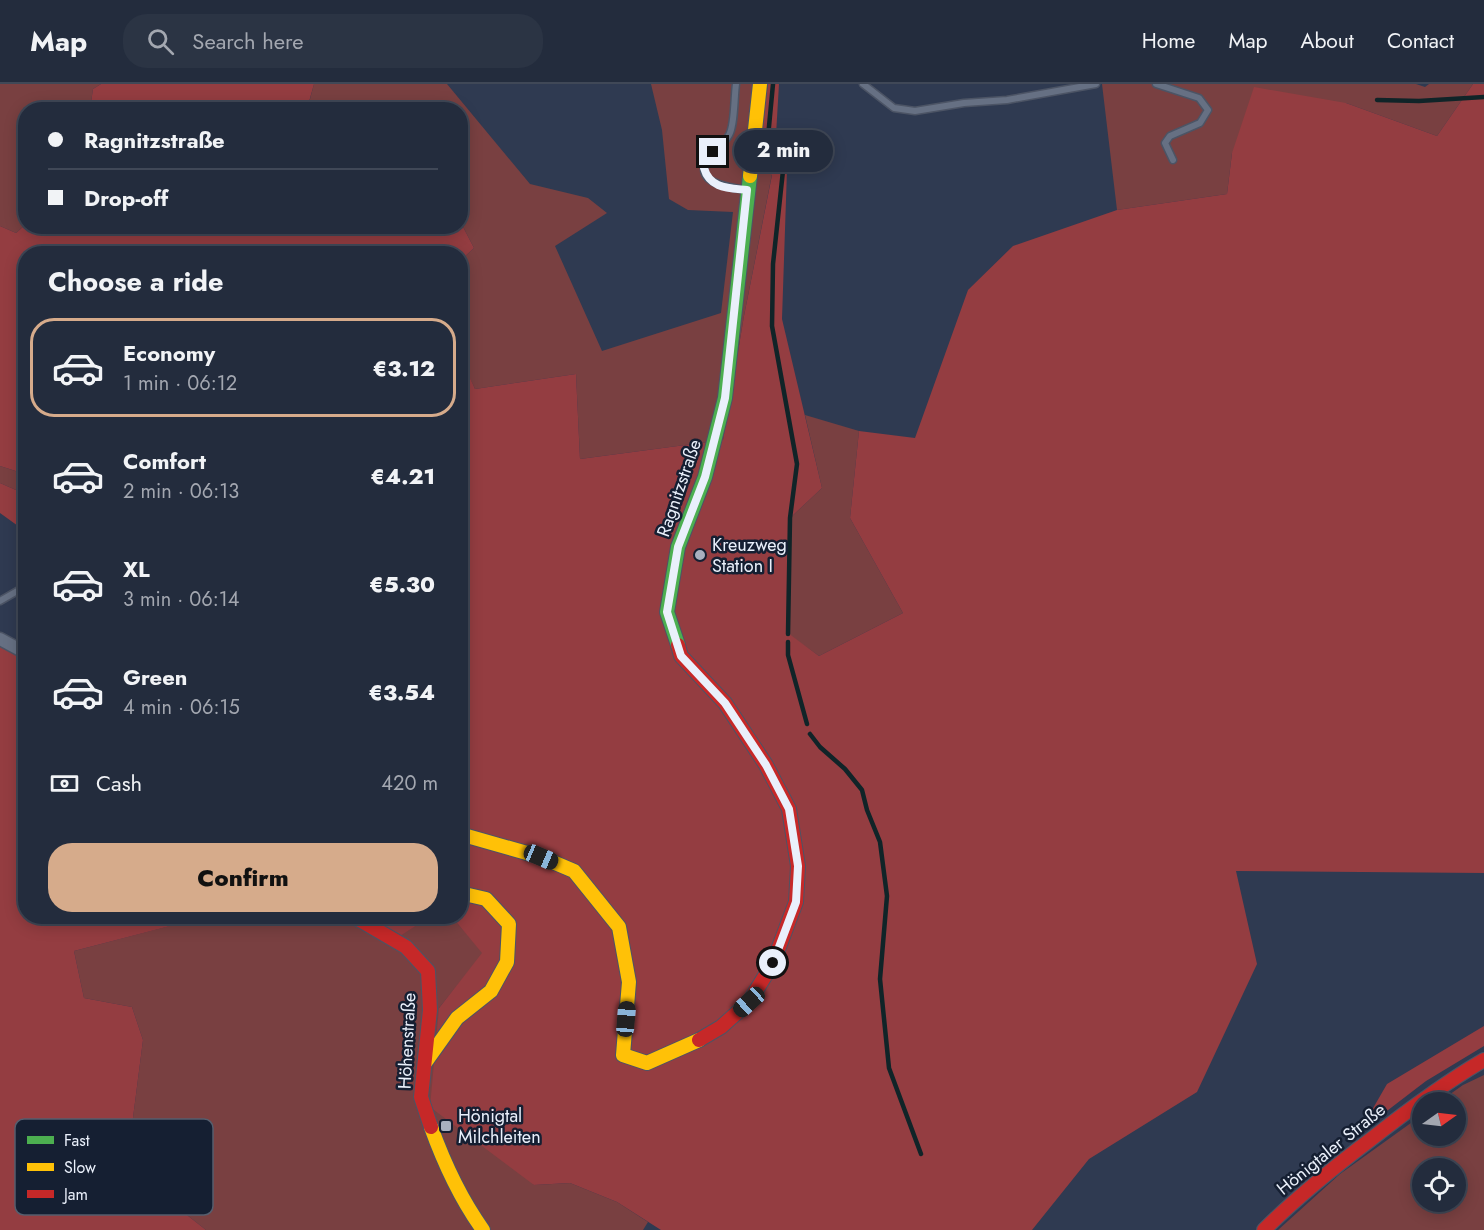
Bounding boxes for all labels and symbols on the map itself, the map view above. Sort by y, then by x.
callout: 2 min [734,131,833,173]
route end [699,138,726,165]
street label: Ragnitzstraße [650,436,708,540]
place label: Kreuzweg Station I [712,532,787,579]
marker: Kreuzweg Station I [693,548,707,562]
car [521,842,561,872]
route start [759,949,786,976]
car [730,983,768,1021]
street label: Höhenstraße [391,992,423,1090]
car [615,1000,637,1038]
north arrow [1412,1092,1466,1146]
street label: Hönigtaler Straße [1271,1097,1391,1201]
place label: Hönigtal Milchleiten [458,1103,541,1150]
legend [15,1119,213,1215]
marker: Hönigtal Milchleiten [439,1119,453,1133]
text: Fast [64,1129,90,1152]
text: Slow [64,1156,96,1179]
text: Jam [62,1183,88,1206]

